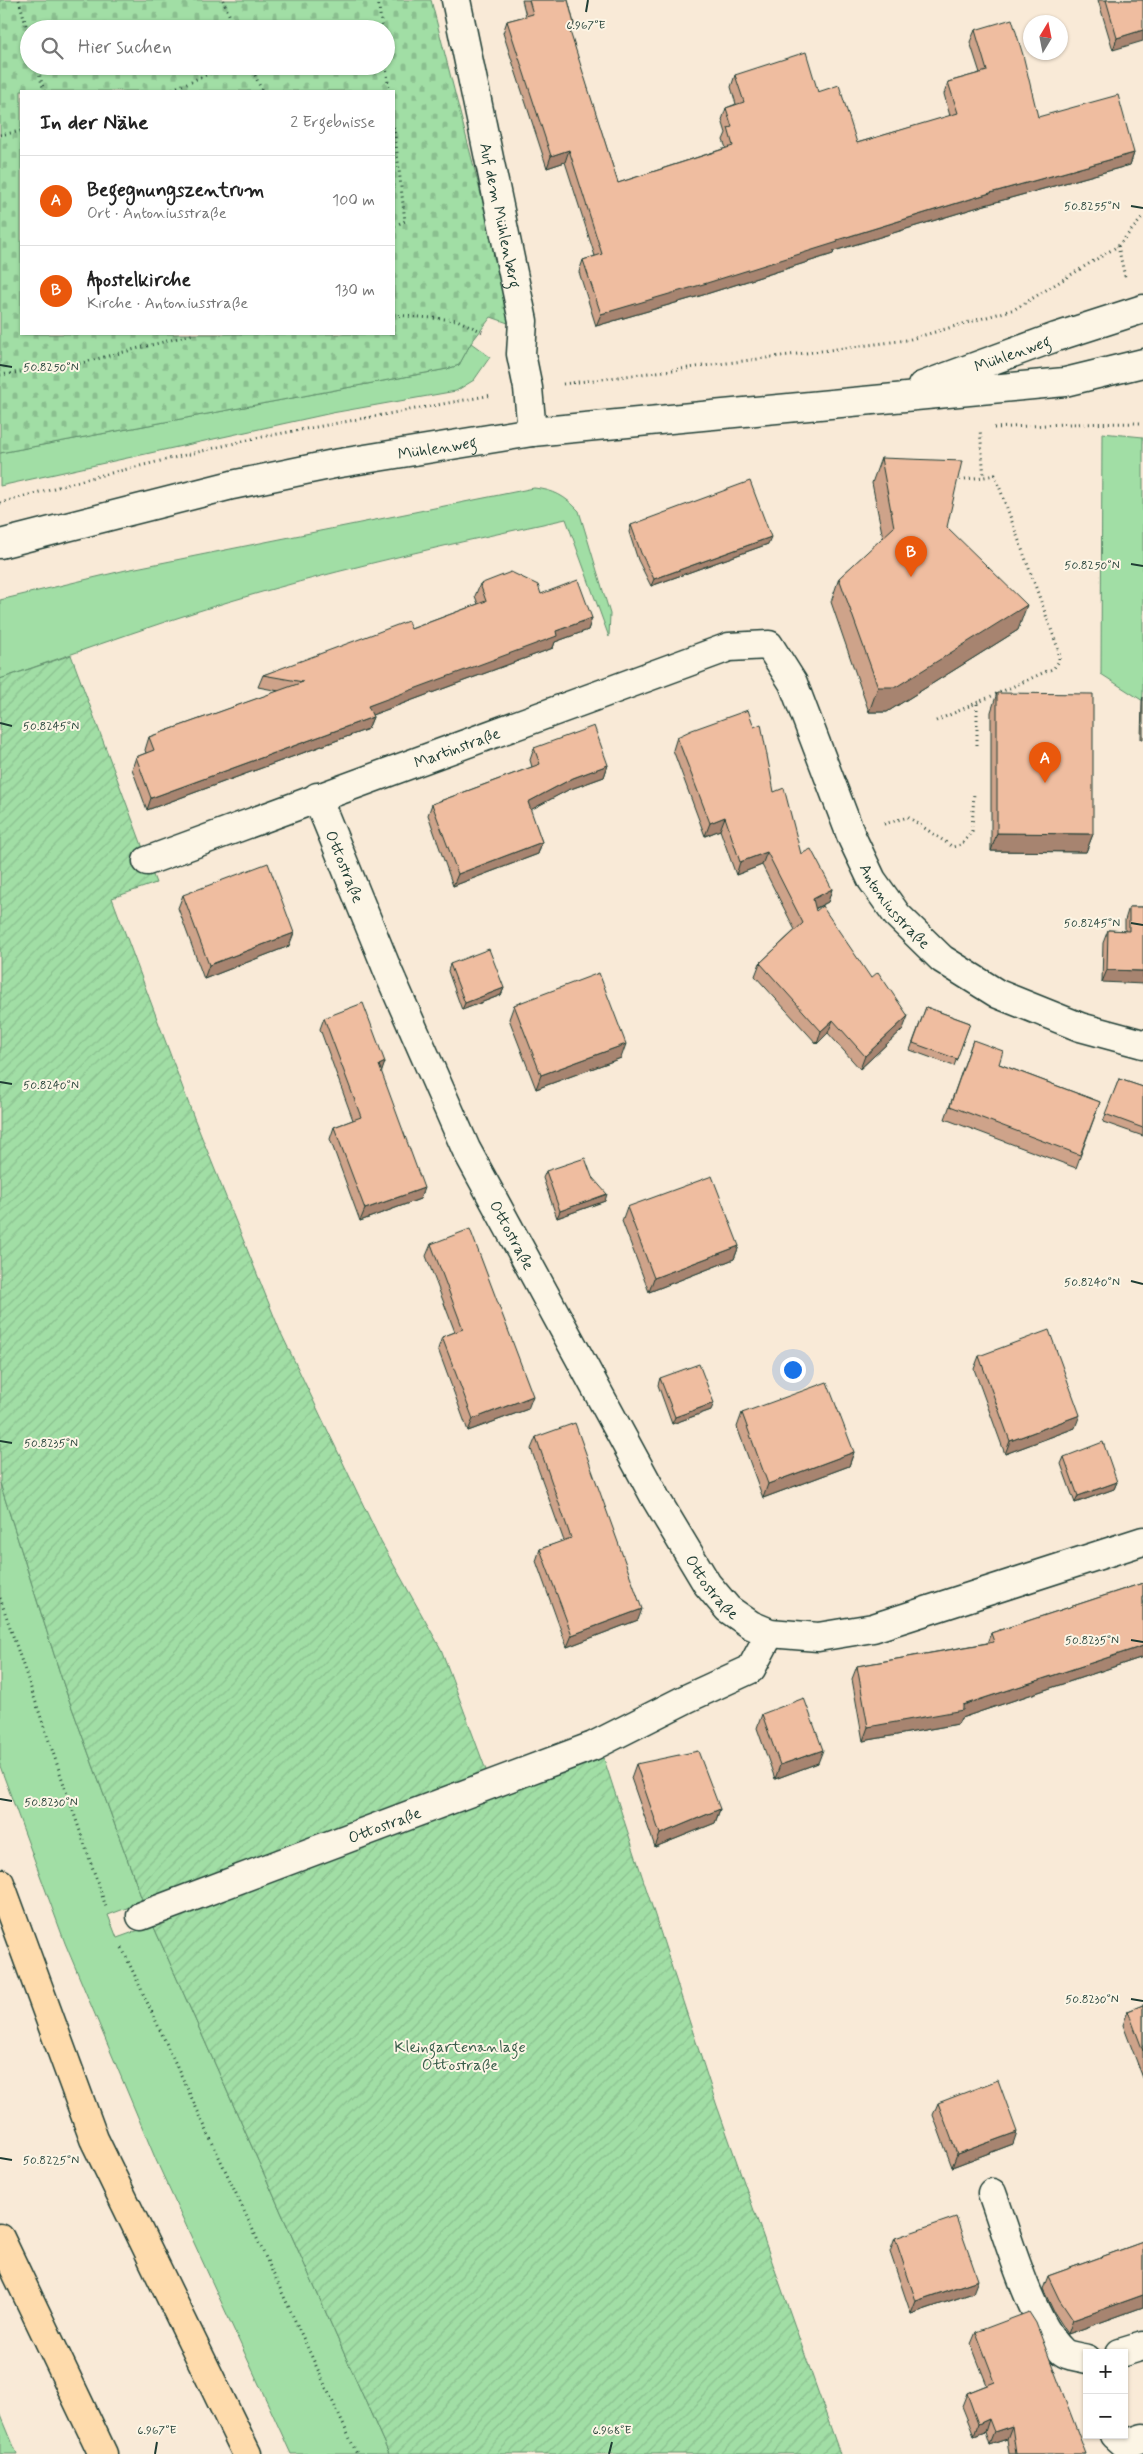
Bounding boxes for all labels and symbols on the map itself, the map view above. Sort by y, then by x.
north arrow [1023,15,1068,60]
text: 6.967°E [566,18,606,34]
street label: Auf dem Mühlenberg [474,141,525,291]
text: 50.8255°N [1064,199,1120,215]
street label: Mühlenweg [972,331,1054,378]
text: 50.8250°N [23,360,79,376]
street label: Mühlenweg [396,432,479,466]
pin: B [895,536,927,577]
text: 50.8250°N [1064,558,1120,574]
text: 50.8245°N [23,719,79,735]
street label: Martinstraße [411,723,503,774]
pin: A [1029,742,1061,783]
street label: Ottostraße [320,828,368,906]
street label: Antoniusstraße [854,860,934,954]
text: 50.8245°N [1064,916,1120,932]
text: 50.8240°N [23,1078,79,1094]
street label: Ottostraße [484,1197,539,1274]
text: 50.8240°N [1064,1275,1120,1291]
your location [780,1357,806,1383]
text: 50.8235°N [24,1436,78,1452]
street label: Ottostraße [680,1551,742,1625]
text: 50.8235°N [1065,1633,1119,1649]
text: 50.8230°N [24,1795,78,1811]
street label: Ottostraße [345,1803,424,1849]
text: 50.8230°N [1065,1992,1119,2008]
park label: Kleingartenanlage Ottostraße [394,2037,526,2076]
text: 50.8225°N [23,2153,79,2169]
text: 6.967°E [137,2423,177,2439]
text: 6.968°E [592,2423,632,2439]

